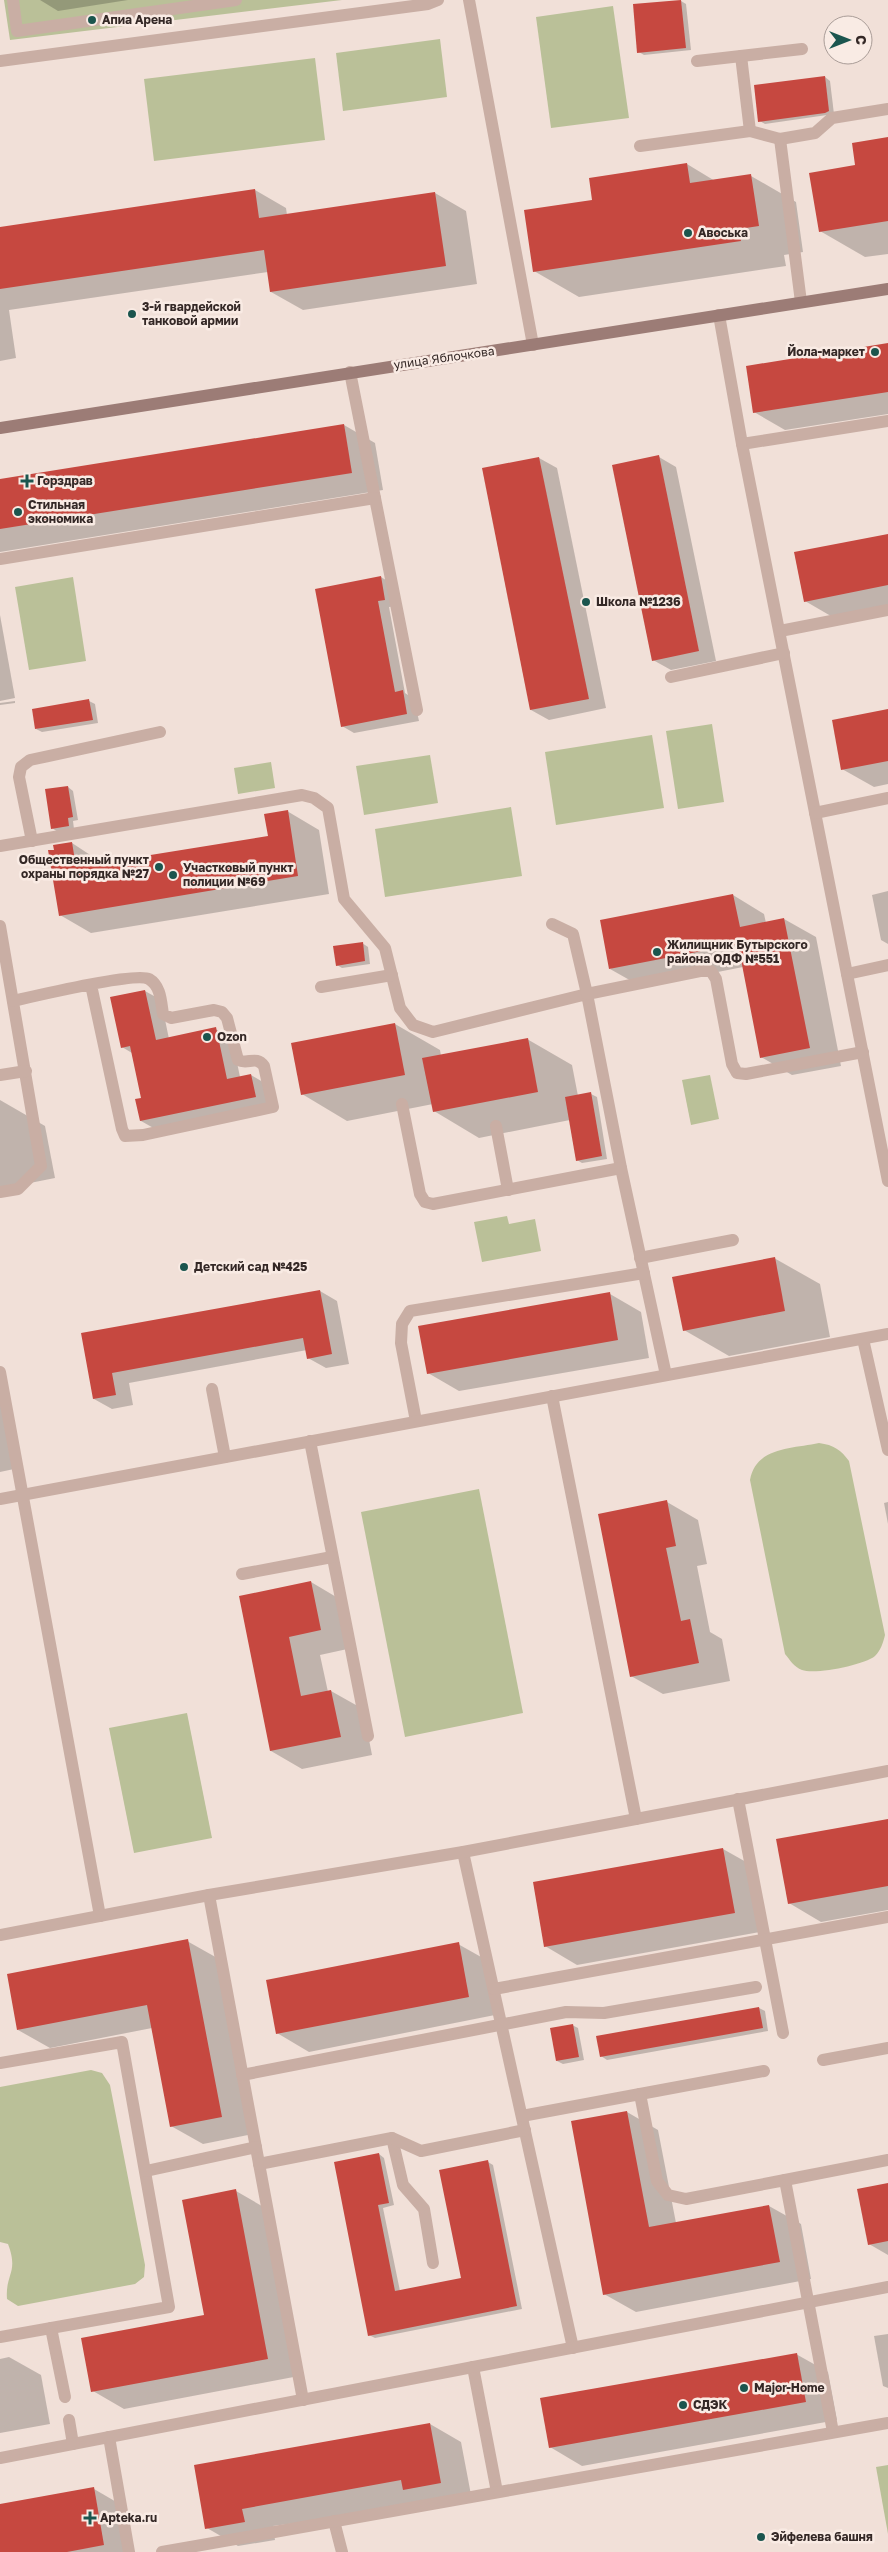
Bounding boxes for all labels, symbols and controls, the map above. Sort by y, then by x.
place label: Апиа Арена [102,12,172,27]
marker: Апиа Арена [86,14,98,26]
north arrow [823,15,873,65]
text: С [853,35,870,45]
place label: Авоська [698,225,748,240]
marker: Авоська [682,227,694,239]
place label: 3-й гвардейской танковой армии [142,299,241,328]
marker: 3-й гвардейской танковой армии [126,308,138,320]
street label: улица Яблочкова [393,343,495,372]
place label: Йола-маркет [787,344,865,359]
marker: Йола-маркет [869,346,881,358]
place label: Горздрав [37,473,93,488]
marker: Горздрав [21,475,33,487]
place label: Стильная экономика [28,497,93,526]
marker: Стильная экономика [12,506,24,518]
place label: Школа №1236 [596,594,681,609]
marker: Школа №1236 [580,596,592,608]
place label: Общественный пункт охраны порядка №27 [19,852,149,881]
place label: Участковый пункт полиции №69 [183,860,294,889]
marker: Общественный пункт охраны порядка №27 [153,861,165,873]
marker: Участковый пункт полиции №69 [167,869,179,881]
place label: Жилищник Бутырского района ОДФ №551 [667,937,808,966]
marker: Жилищник Бутырского района ОДФ №551 [651,946,663,958]
place label: Ozon [217,1029,247,1044]
marker: Ozon [201,1031,213,1043]
place label: Детский сад №425 [194,1259,307,1274]
marker: Детский сад №425 [178,1261,190,1273]
place label: Major-Home [754,2380,825,2395]
marker: Major-Home [738,2382,750,2394]
place label: СДЭК [693,2397,728,2412]
marker: СДЭК [677,2399,689,2411]
place label: Apteka.ru [100,2510,157,2525]
marker: Apteka.ru [84,2512,96,2524]
place label: Эйфелева башня [771,2529,873,2544]
marker: Эйфелева башня [755,2531,767,2543]

